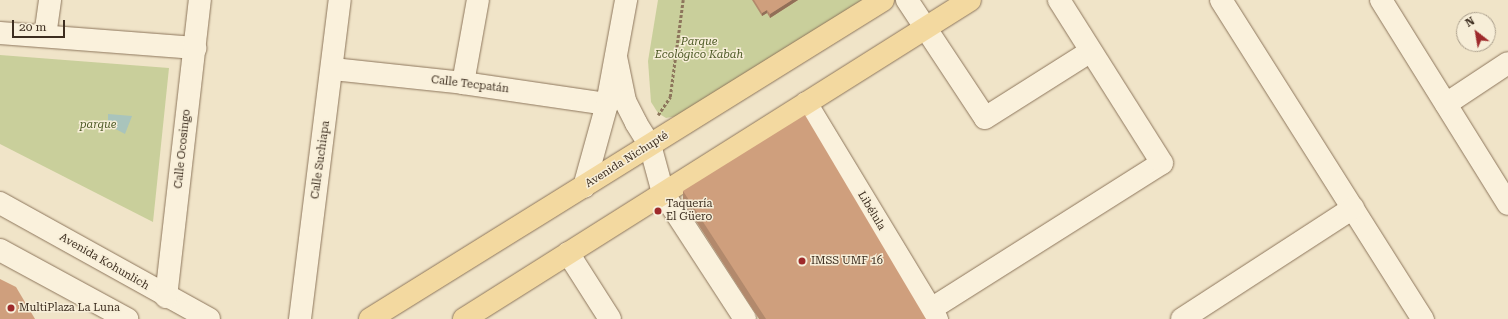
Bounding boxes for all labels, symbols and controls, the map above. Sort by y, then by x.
scale bar [14,12,67,38]
north arrow [1456,12,1496,52]
text: N [1463,14,1477,30]
text: 20 m [19,20,46,34]
park label: Parque Ecológico Kabah [655,36,743,62]
street label: Calle Tecpatán [430,74,510,96]
street label: Calle Ocosingo [172,109,194,189]
park label: parque [80,118,116,132]
street label: Calle Suchiapa [309,120,333,200]
street label: Avenida Nichupté [583,129,671,191]
street label: Libélula [854,189,888,233]
place label: Taquería El Güero [666,198,712,224]
marker: Taquería El Güero [653,206,663,216]
street label: Avenida Kohunlich [57,231,151,293]
place label: IMSS UMF 16 [811,254,883,268]
marker: IMSS UMF 16 [796,255,808,267]
place label: MultiPlaza La Luna [19,301,120,315]
marker: MultiPlaza La Luna [6,303,16,313]

